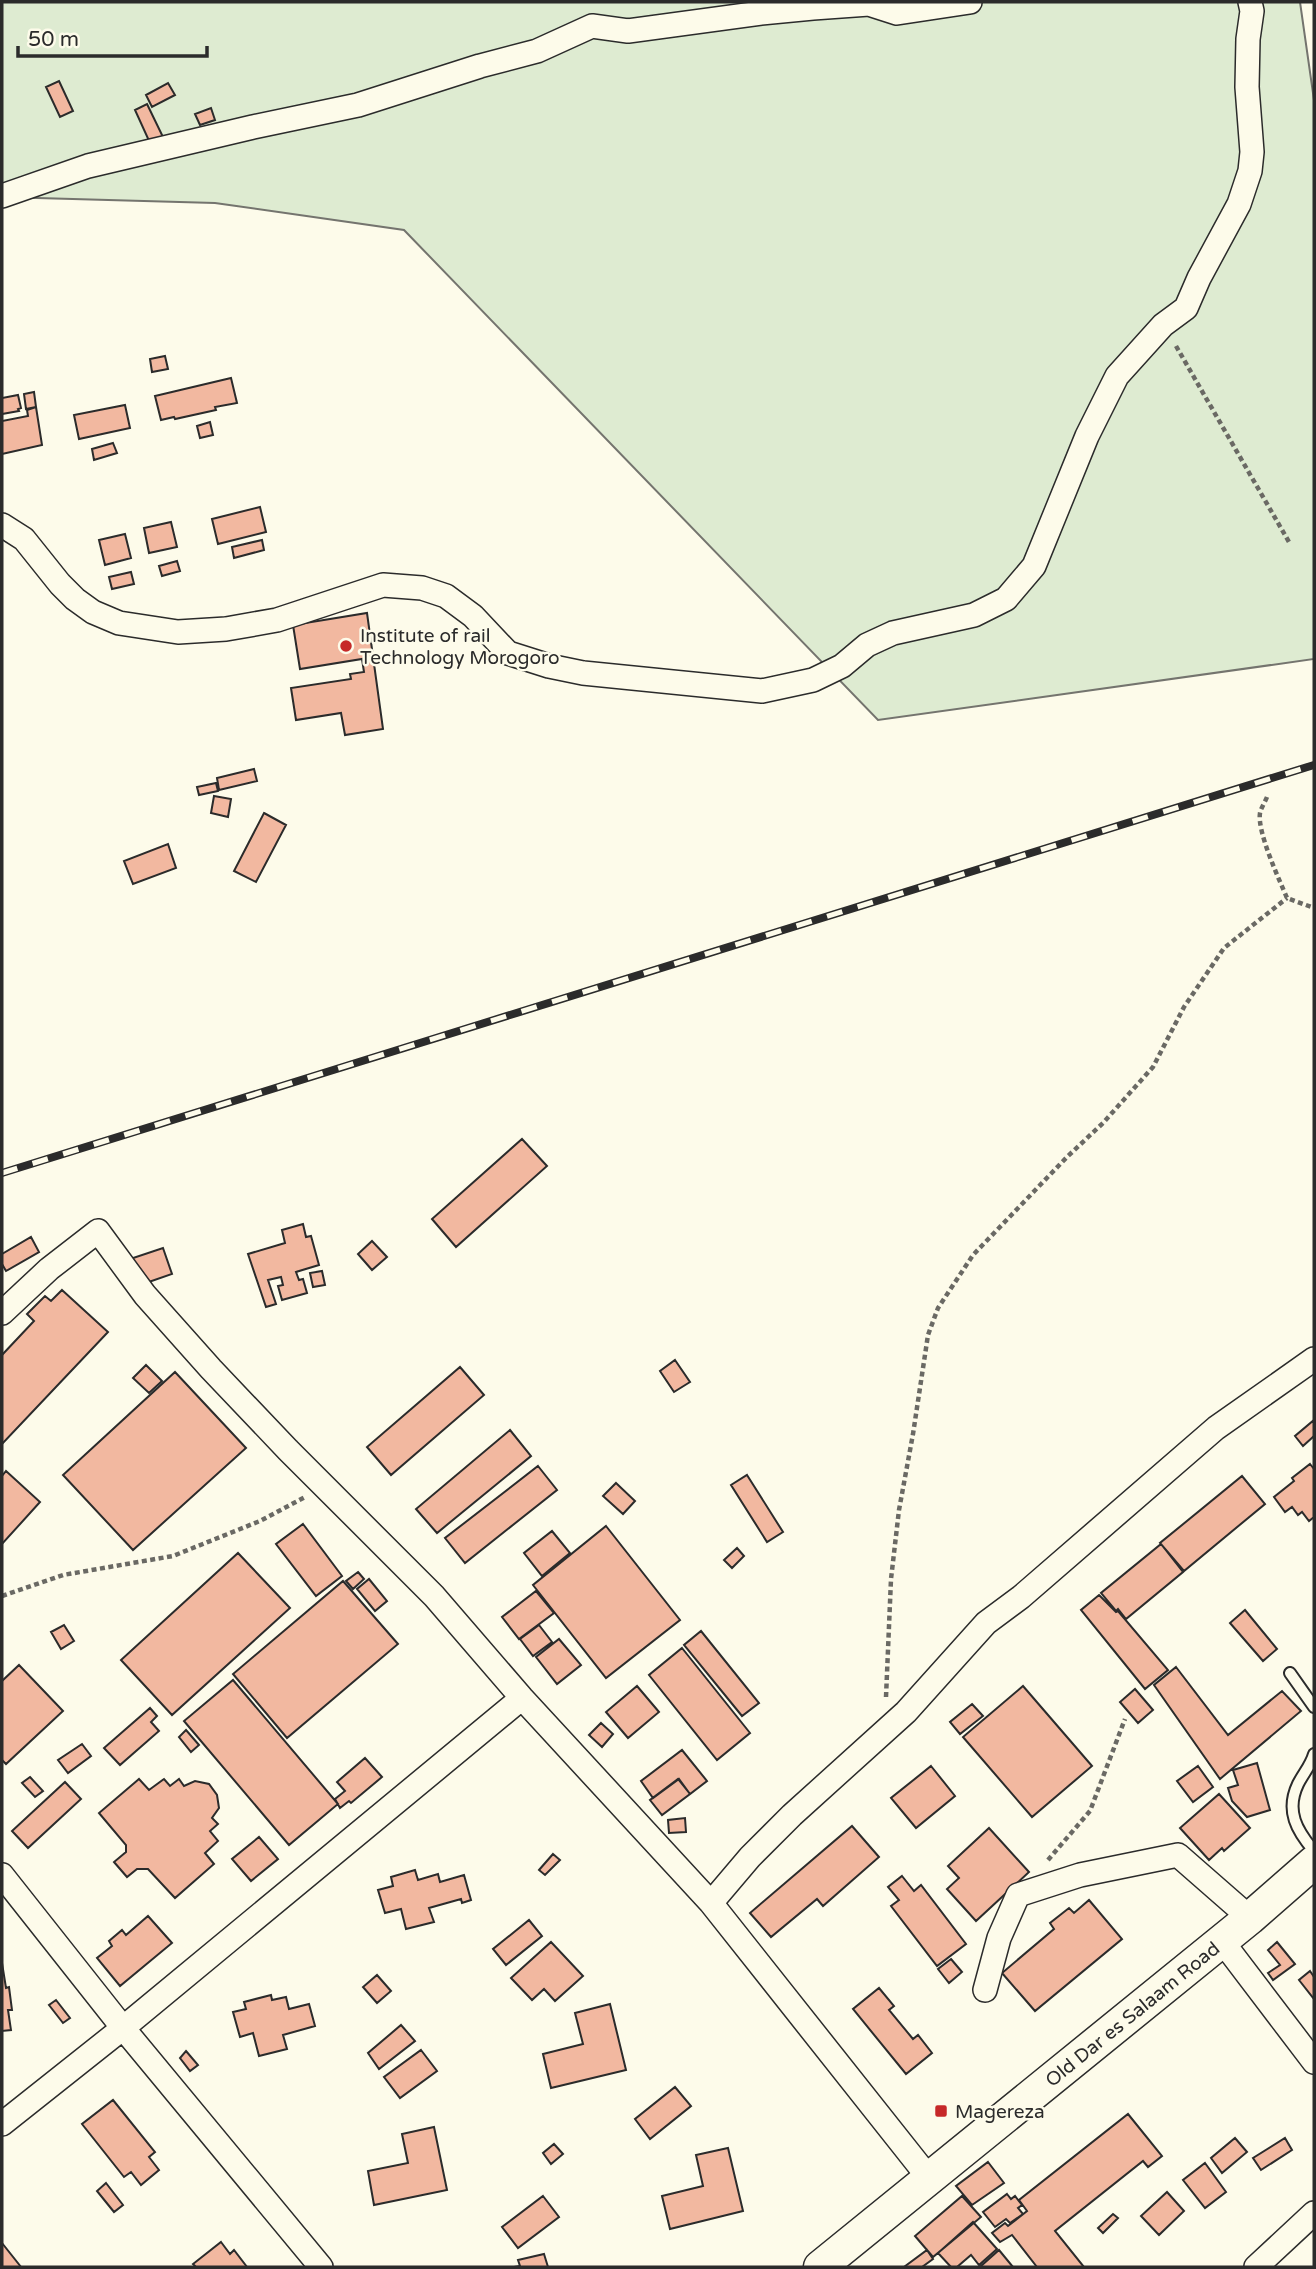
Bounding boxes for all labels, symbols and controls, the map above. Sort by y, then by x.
scale bar [18,14,206,58]
text: 50 m [28,27,79,52]
place label: Institute of rail Technology Morogoro [360,625,560,669]
marker: Institute of rail Technology Morogoro [338,638,354,654]
street label: Old Dar es Salaam Road [1041,1937,1224,2092]
place label: Magereza [955,2101,1045,2123]
marker: Magereza [933,2103,949,2119]

